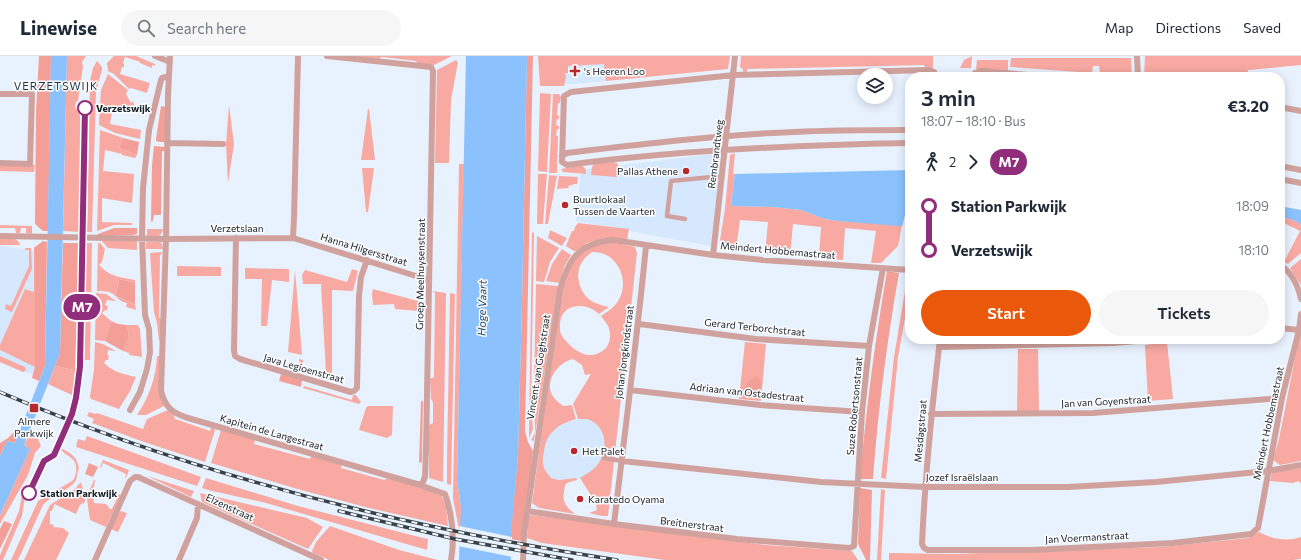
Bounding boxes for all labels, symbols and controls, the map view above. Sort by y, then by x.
search box [121,10,401,46]
text: Linewise [20,16,97,39]
icon: search [135,17,157,39]
text: Search here [167,19,246,37]
text: Map [1105,19,1134,36]
text: Directions [1156,19,1221,36]
text: Saved [1243,19,1281,36]
marker: 's Heeren Loo [569,65,581,77]
place label: 's Heeren Loo [584,65,645,77]
map controls [857,68,893,104]
button: layers [857,68,893,104]
district label: VERZETSWIJK [14,79,98,93]
text: 3 min [921,84,976,111]
text: €3.20 [1228,97,1269,115]
marker: Verzetswijk [77,100,93,116]
place label: Verzetswijk [96,102,151,114]
text: 18:07 – 18:10 · Bus [921,113,1026,129]
street label: Rembrandtweg [705,118,725,189]
icon: walk [921,151,943,173]
icon: forward [962,151,984,173]
text: M7 [998,153,1019,170]
text: 2 [949,154,956,170]
place label: Pallas Athene [617,165,678,177]
marker: Pallas Athene [681,166,691,176]
place label: Buurtlokaal Tussen de Vaarten [573,193,655,217]
text: Station Parkwijk [951,197,1067,215]
text: 18:09 [1236,198,1269,214]
marker: Buurtlokaal Tussen de Vaarten [560,200,570,210]
street label: Groep Meelhuysenstraat [413,218,427,330]
street label: Verzetslaan [211,222,263,234]
street label: Hanna Hilgersstraat [319,230,409,268]
street label: Meindert Hobbemastraat [720,239,836,261]
text: Verzetswijk [951,241,1033,259]
text: 18:10 [1238,242,1269,258]
water label: Hoge Vaart [475,279,488,336]
button: Start [921,290,1091,336]
button: Tickets [1099,290,1269,336]
line badge: M7 [64,294,100,320]
text: M7 [71,298,93,315]
street label: Johan Jongkindstraat [612,305,636,399]
street label: Vincent van Goghstraat [524,313,552,421]
street label: Gerard Terborchstraat [704,316,806,338]
street label: Java Legioenstraat [262,351,346,385]
street label: Suze Robertsonstraat [844,356,864,456]
street label: Meindert Hobbemastraat [1250,365,1286,481]
street label: Adriaan van Ostadestraat [689,380,805,404]
street label: Jan van Goyenstraat [1061,393,1151,409]
street label: Mesdagstraat [911,399,929,463]
marker: Almere Parkwijk [28,402,40,414]
street label: Kapitein de Langestraat [219,411,325,453]
place label: Almere Parkwijk [14,415,54,439]
place label: Het Palet [582,445,624,457]
marker: Het Palet [569,446,579,456]
street label: Jozef Israëlslaan [926,471,998,483]
marker: Station Parkwijk [21,485,37,501]
place label: Station Parkwijk [40,487,118,499]
street label: Elzenstraat [204,491,256,523]
place label: Karatedo Oyama [588,493,664,505]
marker: Karatedo Oyama [575,494,585,504]
street label: Breitnerstraat [659,514,725,534]
street label: Jan Voermanstraat [1045,529,1129,545]

